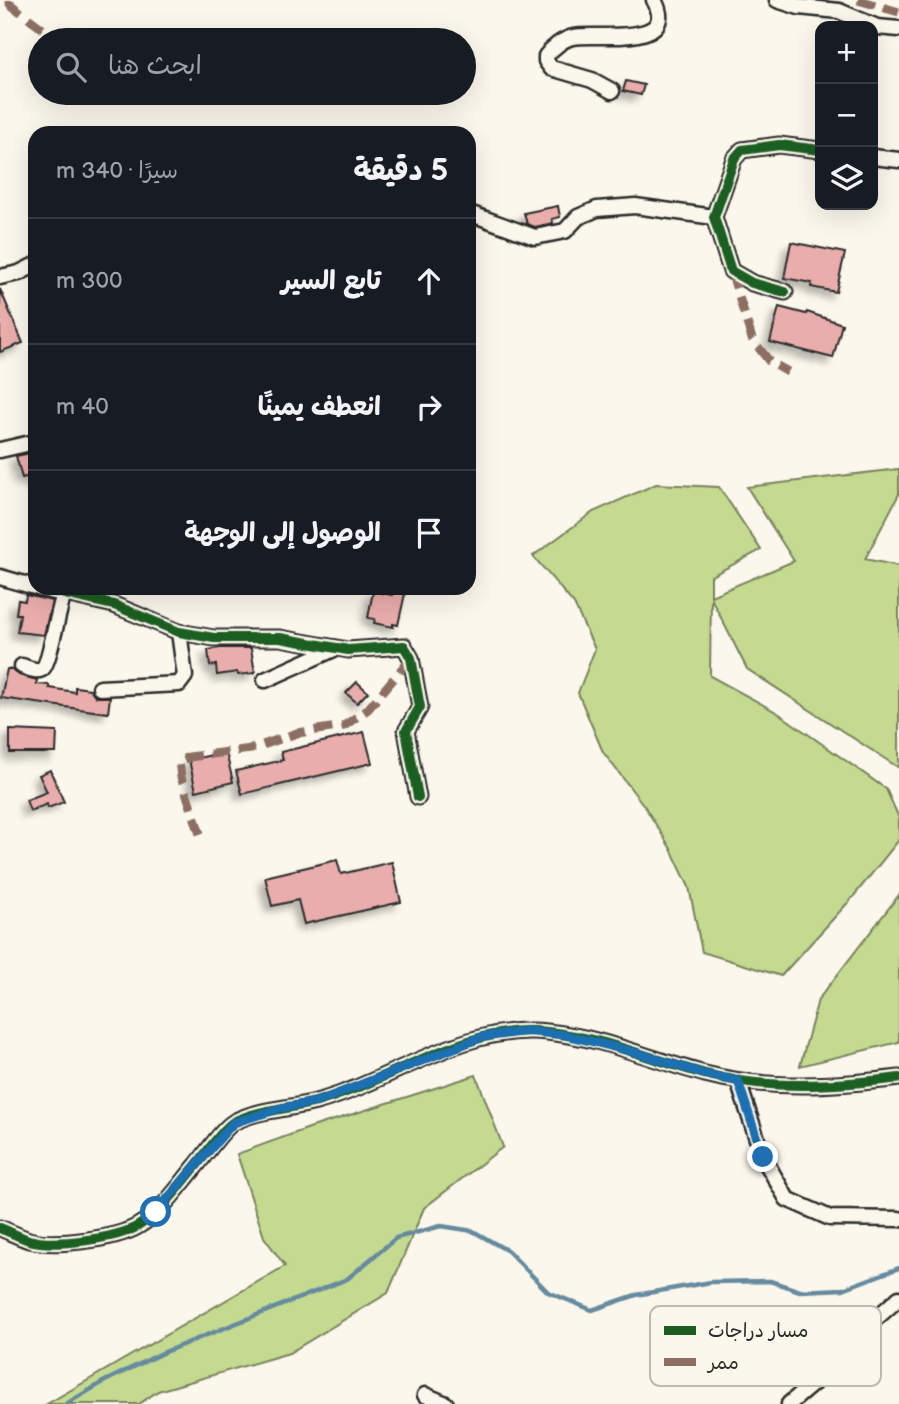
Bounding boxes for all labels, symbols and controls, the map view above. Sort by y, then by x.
map controls [815,21,878,210]
button: + [815,21,878,84]
search box [28,28,476,105]
icon: search [52,48,90,86]
text: ابحث هنا [108,51,202,82]
button: − [815,84,878,147]
button: layers [815,147,878,210]
text: 5 دقيقة [353,153,448,189]
text: سيرًا · 340 m [56,157,178,185]
icon: ahead [410,262,448,300]
text: تابع السير [281,266,381,297]
text: 300 m [56,267,122,295]
icon: right [410,388,448,426]
text: انعطف يمينًا [258,392,381,423]
text: 40 m [56,393,109,421]
icon: arrive [410,514,448,552]
text: الوصول إلى الوجهة [184,518,381,549]
route end [747,1141,778,1172]
route start [140,1196,171,1227]
legend [650,1306,881,1386]
text: مسار دراجات [708,1320,809,1343]
text: ممر [706,1352,739,1375]

